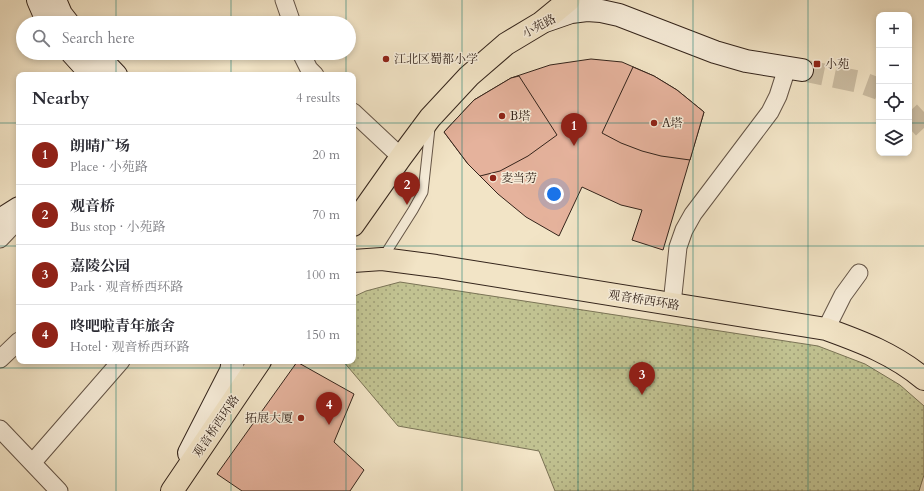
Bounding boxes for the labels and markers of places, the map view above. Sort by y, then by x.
place label: 江北区蜀都小学 [394,51,478,67]
marker: 江北区蜀都小学 [381,54,391,64]
place label: 小苑 [825,56,849,72]
marker: 小苑 [812,59,822,69]
place label: B塔 [510,108,530,124]
marker: B塔 [497,111,507,121]
pin: 1 [561,113,587,146]
place label: A塔 [662,115,683,131]
marker: A塔 [649,118,659,128]
place label: 麦当劳 [501,170,537,186]
pin: 2 [394,172,420,205]
marker: 麦当劳 [488,173,498,183]
pin: 3 [629,362,655,395]
pin: 4 [316,392,342,425]
place label: 拓展大厦 [245,410,293,426]
marker: 拓展大厦 [296,413,306,423]

